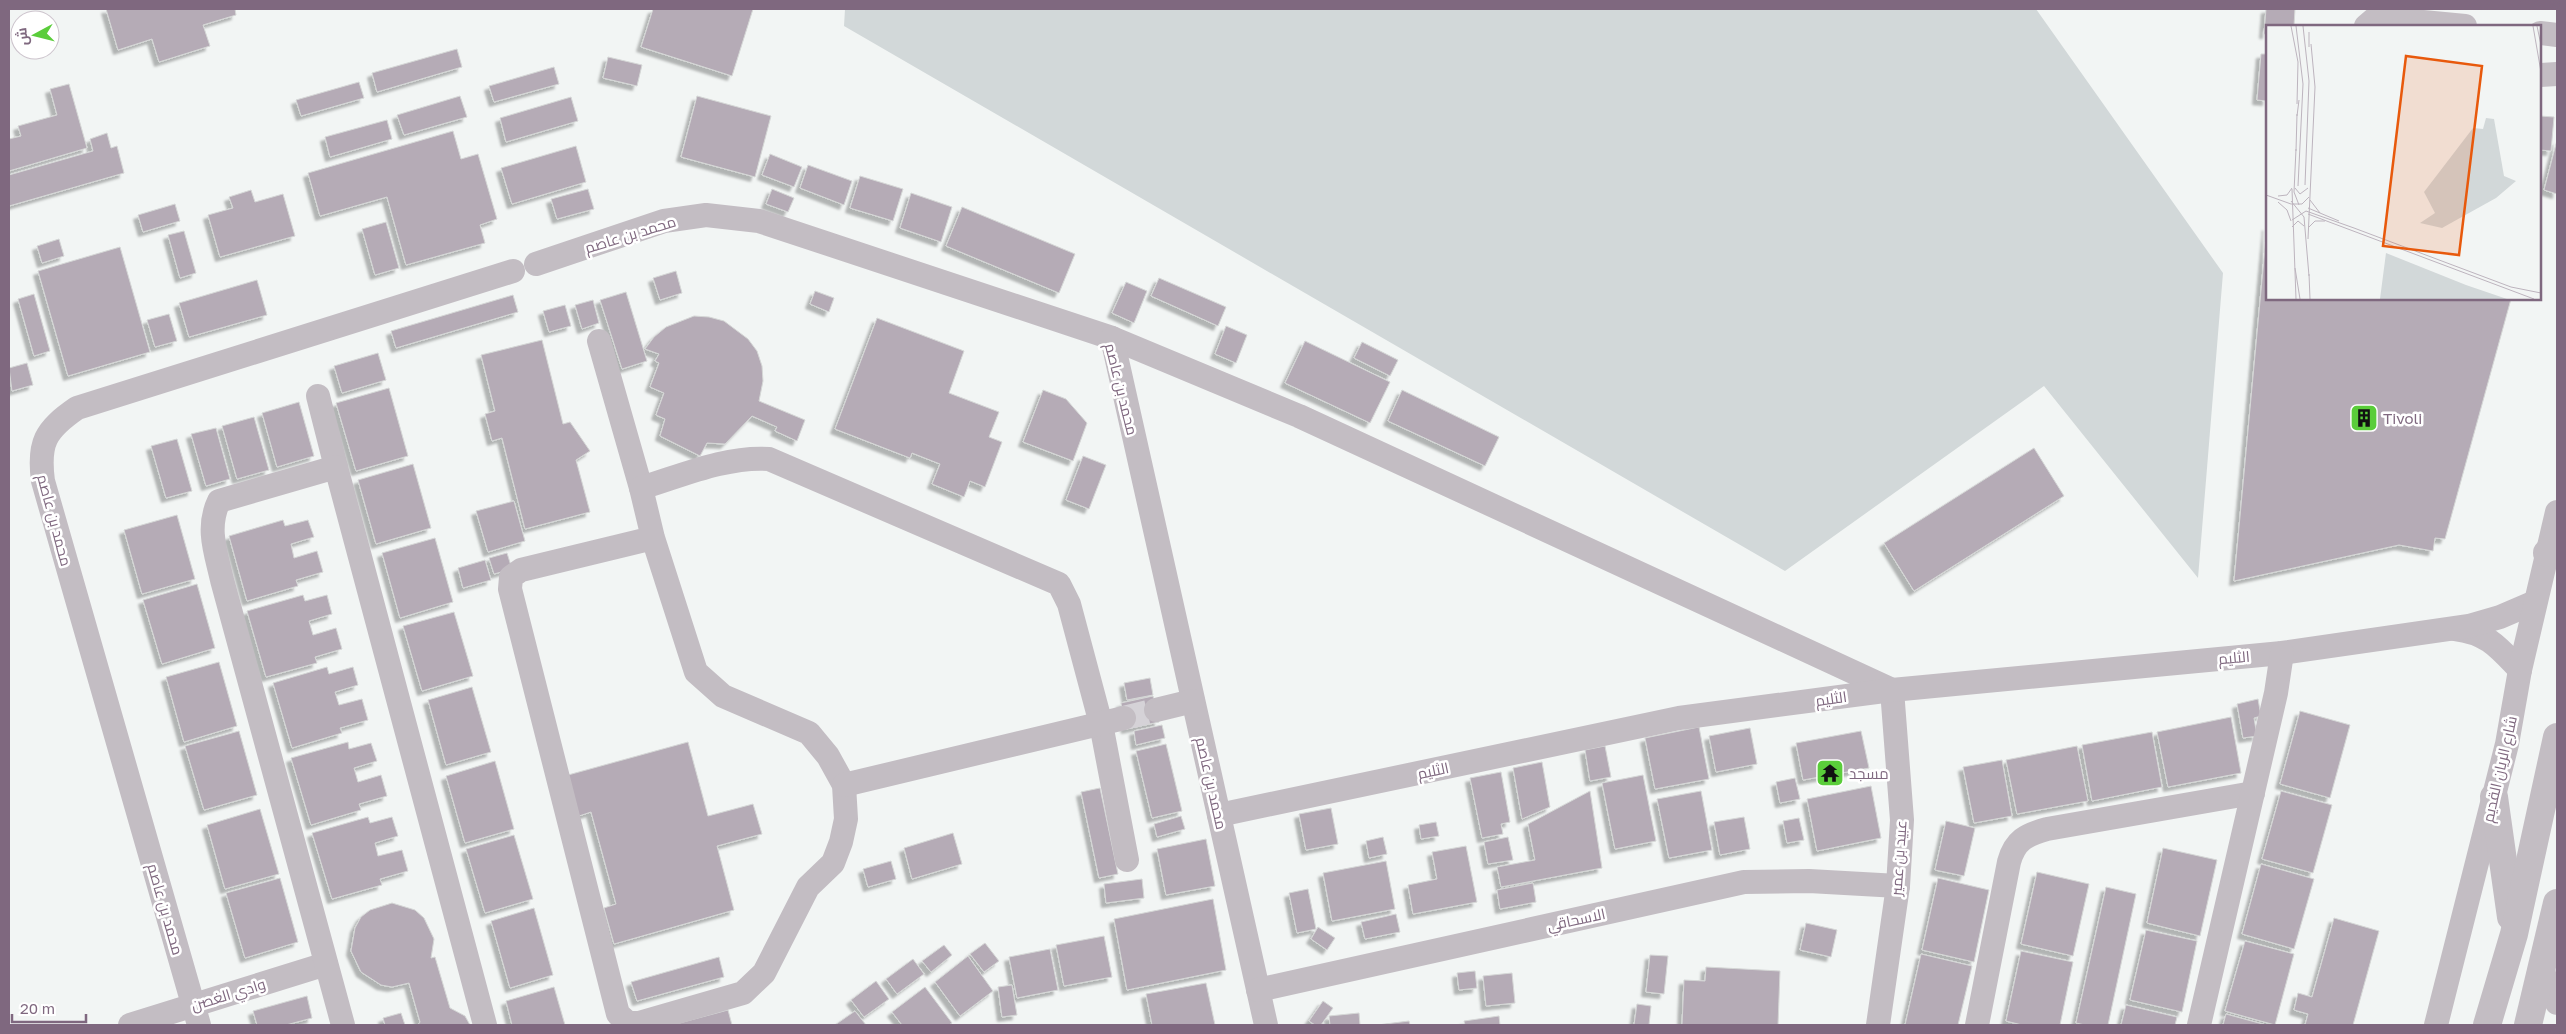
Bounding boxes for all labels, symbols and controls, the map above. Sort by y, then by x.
north arrow [10,10,60,60]
inset map [2266,25,2541,300]
text: ش [12,27,32,47]
street label: محمد بن عاصم [582,212,678,258]
street label: محمد بن عاصم [1100,341,1142,437]
building icon: Tivoli [2349,403,2379,433]
place label: Tivoli [2383,409,2422,427]
street label: محمد بن عاصم [32,472,76,568]
street label: الثليم [2218,647,2251,669]
street label: الثليم [1814,687,1848,711]
street label: شارع الريان القديم [2478,714,2523,825]
street label: محمد بن عاصم [1191,735,1231,831]
street label: الثليم [1416,758,1451,784]
temple icon: مسجد [1815,758,1845,788]
place label: مسجد [1849,764,1889,782]
street label: عبيد بن عمير [1886,820,1912,897]
street label: محمد بن عاصم [142,861,188,957]
street label: الاسحاقي [1545,904,1608,938]
street label: وادي الغصن [188,974,269,1018]
scale bar [12,992,86,1024]
text: 20 m [20,999,55,1017]

